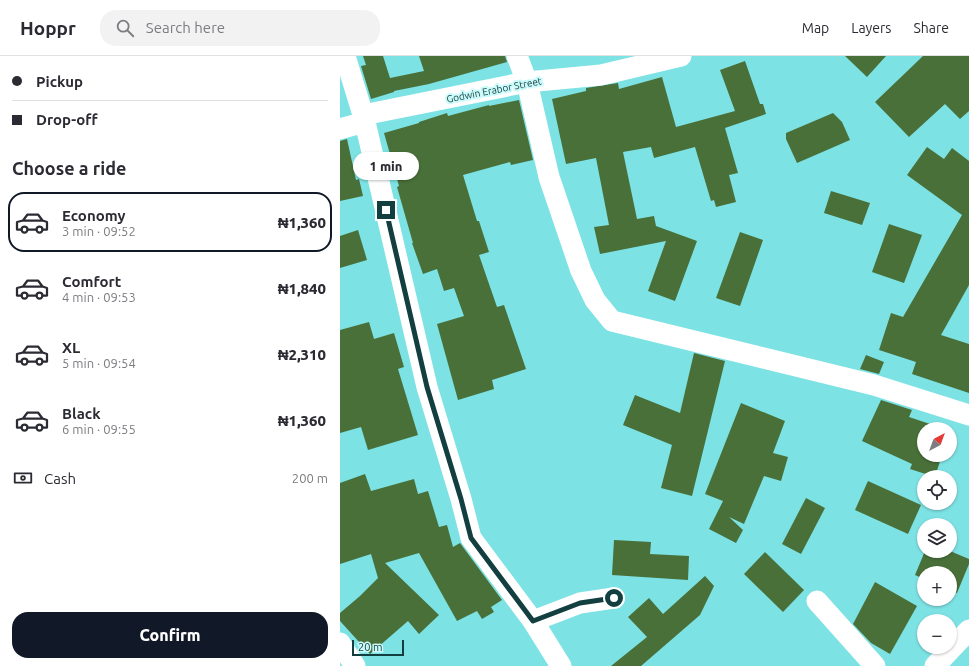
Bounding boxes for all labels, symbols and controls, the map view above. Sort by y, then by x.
search box [100,10,380,46]
text: Hoppr [20,17,76,39]
icon: search [114,17,136,39]
text: Search here [146,19,225,36]
text: Map [802,20,829,36]
text: Layers [851,20,891,36]
text: Share [913,20,949,36]
text: Pickup [36,73,83,90]
street label: Godwin Erabor Street [445,75,543,105]
text: Drop-off [36,111,98,128]
callout: 1 min [353,152,419,180]
text: Choose a ride [12,158,126,178]
text: 1 min [369,159,403,173]
route end [377,201,395,219]
icon: car [14,204,50,240]
text: Economy [62,207,126,224]
text: ₦1,360 [278,214,326,231]
text: 3 min · 09:52 [62,224,136,238]
icon: car [14,270,50,306]
text: Comfort [62,273,121,290]
text: ₦1,840 [278,280,326,297]
text: 4 min · 09:53 [62,290,136,304]
icon: car [14,336,50,372]
text: XL [62,339,80,356]
text: ₦2,310 [278,346,326,363]
text: 5 min · 09:54 [62,356,136,370]
icon: car [14,402,50,438]
text: Black [62,405,101,422]
text: ₦1,360 [278,412,326,429]
text: 6 min · 09:55 [62,422,136,436]
north arrow [917,422,957,462]
map controls [917,422,957,654]
icon: cash [12,467,34,489]
text: Cash [44,470,76,487]
button: locate [917,470,957,510]
text: 200 m [292,471,328,485]
button: layers [917,518,957,558]
button: + [917,566,957,606]
route start [605,589,623,607]
button: Confirm [12,612,328,658]
button: − [917,614,957,654]
scale bar [352,638,404,657]
text: 20 m [358,641,382,653]

